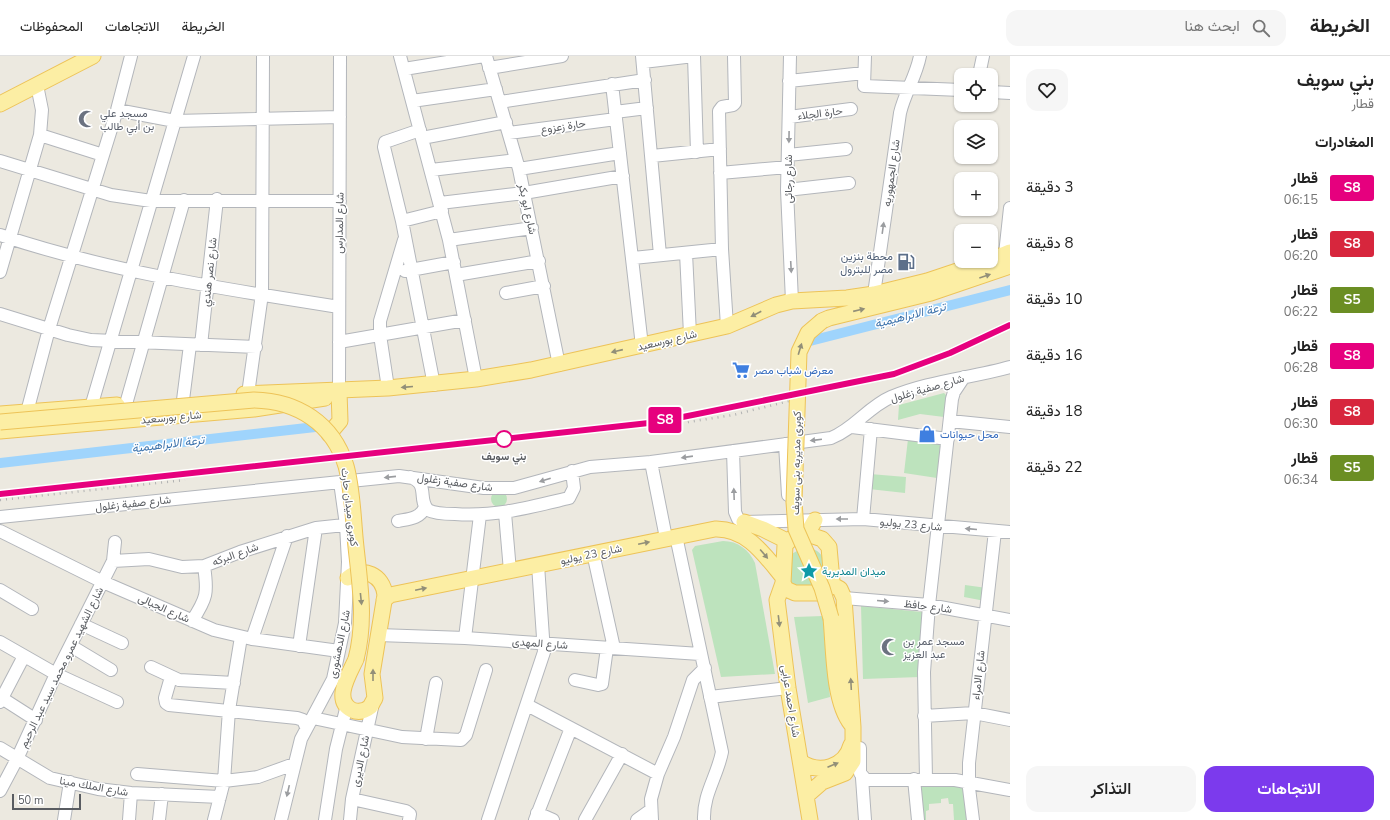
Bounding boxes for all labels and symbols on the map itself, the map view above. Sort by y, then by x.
street label: حارة الجلاء [797,103,844,124]
place label: مسجد علي بن أبي طالب [100,106,154,136]
mosque icon: مسجد علي بن أبي طالب [77,109,97,129]
street label: حارة زعزوع [539,116,587,137]
one-way arrow [785,131,792,143]
street label: شارع الجمهوريه [879,138,904,208]
street label: شارع رجائى [781,154,796,203]
street label: شارع ابو بكر [515,181,540,236]
street label: شارع المدارس [331,192,348,254]
one-way arrow [880,222,886,234]
street label: شارع نصر هندي [198,236,223,308]
place label: محطة بنزين مصر للبترول [840,249,893,277]
fuel station icon: محطة بنزين مصر للبترول [896,252,916,272]
one-way arrow [788,261,794,274]
one-way arrow [979,272,991,278]
water label: ترعة الابراهيمية [873,298,949,332]
one-way arrow [853,307,866,313]
one-way arrow [750,310,762,317]
street label: شارع بورسعيد [636,326,699,355]
one-way arrow [797,342,803,354]
one-way arrow [611,349,623,355]
supermarket icon: معرض شباب مصر [731,360,751,380]
place label: معرض شباب مصر [753,363,834,378]
street label: شارع صفية زغلول [888,371,966,406]
one-way arrow [400,384,413,390]
street label: شارع بورسعيد [140,407,202,428]
line badge: S8 [647,407,683,433]
street label: كوبرى مديريه بنى سويف [788,411,805,515]
shop icon: محل حيوانات [917,424,937,444]
place label: محل حيوانات [940,427,999,442]
marker: بني سويف [495,430,513,448]
water label: ترعة الابراهيمية [131,431,206,456]
one-way arrow [810,437,822,444]
place label: بني سويف [482,449,526,465]
one-way arrow [681,454,693,460]
street label: كوبرى ميدان حارث [337,467,362,547]
street label: شارع صفية زغلول [416,470,494,495]
one-way arrow [383,474,396,480]
one-way arrow [539,477,551,483]
one-way arrow [731,488,738,500]
street label: شارع صفية زغلول [94,492,172,515]
street label: شارع 23 يوليو [879,514,943,535]
one-way arrow [835,516,848,522]
one-way arrow [965,525,977,532]
street label: شارع البركه [210,539,261,570]
one-way arrow [638,539,650,545]
street label: شارع 23 يوليو [559,541,624,568]
one-way arrow [760,549,769,559]
place icon: ميدان المديرية [799,561,819,581]
place label: ميدان المديرية [822,564,886,579]
street label: شارع الشهيد عمرو محمد سيد عبد الرحيم [16,584,107,750]
one-way arrow [414,586,427,592]
street label: شارع الجبالى [136,590,192,627]
one-way arrow [358,593,364,605]
street label: شارع حافظ [903,596,953,617]
one-way arrow [877,598,889,605]
street label: شارع الدهشورى [325,608,354,680]
one-way arrow [776,615,783,627]
street label: شارع المهدى [511,634,569,653]
place label: مسجد عمر بن عبد العزيز [902,634,965,662]
mosque icon: مسجد عمر بن عبد العزيز [880,637,900,657]
street label: شارع الامراء [968,649,989,701]
street label: شارع احمد عرابى [777,664,804,739]
one-way arrow [370,668,376,681]
one-way arrow [848,677,854,690]
street label: شارع الديرى [348,734,373,788]
one-way arrow [827,762,839,768]
street label: شارع الملك مينا [58,773,130,800]
one-way arrow [285,786,291,798]
scale bar [12,792,81,811]

